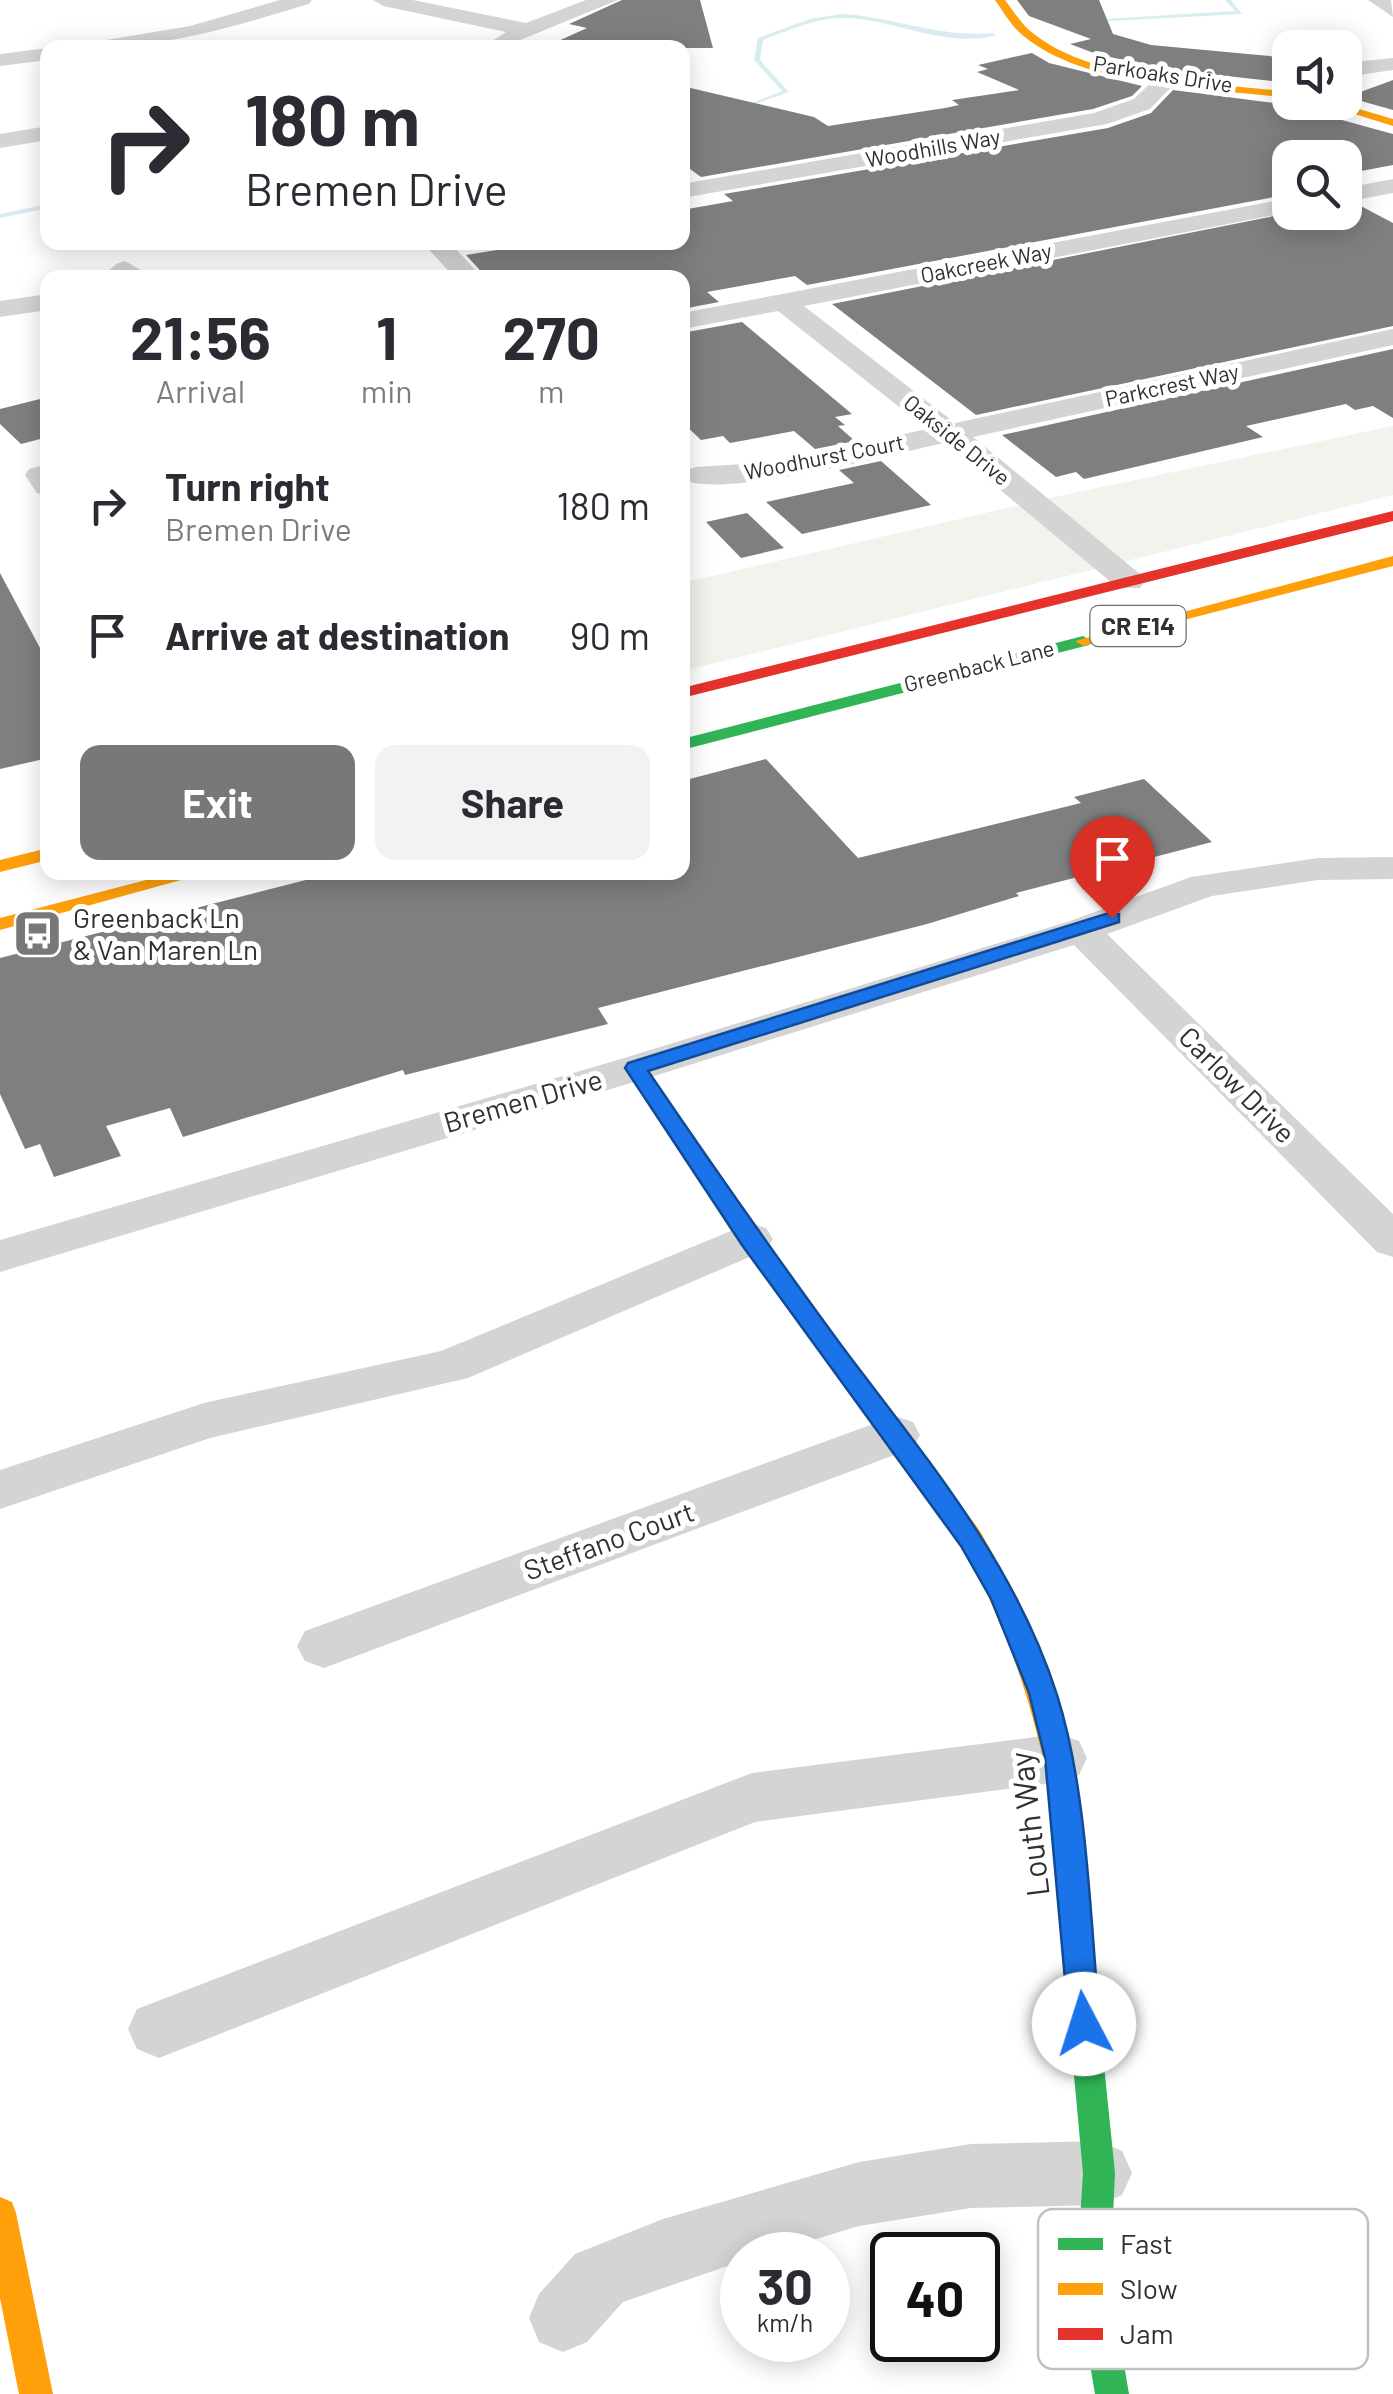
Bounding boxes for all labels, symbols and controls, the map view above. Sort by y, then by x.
map controls [1272,30,1362,230]
button: sound [1272,30,1362,120]
street label: Parkoaks Drive [1091,49,1235,97]
text: 180 m [245,76,420,160]
icon: right [80,80,210,210]
street label: Woodhills Way [863,122,1002,172]
button: search [1272,140,1362,230]
text: Bremen Drive [245,161,508,215]
street label: Oakcreek Way [918,237,1054,287]
text: 21:56 [130,300,271,372]
text: 1 [376,300,397,372]
text: 270 [502,300,600,372]
street label: Parkcrest Way [1102,357,1241,411]
text: Arrival [156,371,245,409]
text: min [361,371,413,409]
text: m [538,371,565,409]
street label: Oakside Drive [899,389,1016,490]
street label: Woodhurst Court [742,428,906,484]
text: Turn right [165,463,330,509]
icon: right [80,478,135,533]
text: 180 m [556,482,650,528]
text: Bremen Drive [165,509,352,547]
road number: CR E14 [1090,606,1186,646]
icon: arrive [80,608,135,663]
text: Arrive at destination [165,612,510,658]
text: 90 m [570,612,650,658]
street label: Greenback Lane [901,634,1057,696]
button: Exit [80,745,355,860]
button: Share [375,745,650,860]
pin [1070,816,1155,919]
icon: arrive [1085,831,1140,886]
place label: Greenback Ln & Van Maren Ln [73,900,258,966]
bus stop icon: Greenback Ln & Van Maren Ln [12,908,64,960]
street label: Carlow Drive [1172,1019,1303,1150]
street label: Bremen Drive [439,1061,606,1139]
street label: Steffano Court [519,1494,698,1587]
street label: Louth Way [1000,1749,1056,1899]
position arrow [1032,1972,1136,2076]
legend [1038,2209,1368,2369]
text: Fast [1120,2226,1173,2260]
speed limit sign: 40 [870,2232,1000,2362]
text: 30 [757,2255,813,2315]
text: Slow [1120,2271,1178,2305]
text: km/h [757,2307,813,2337]
text: Jam [1120,2316,1174,2350]

